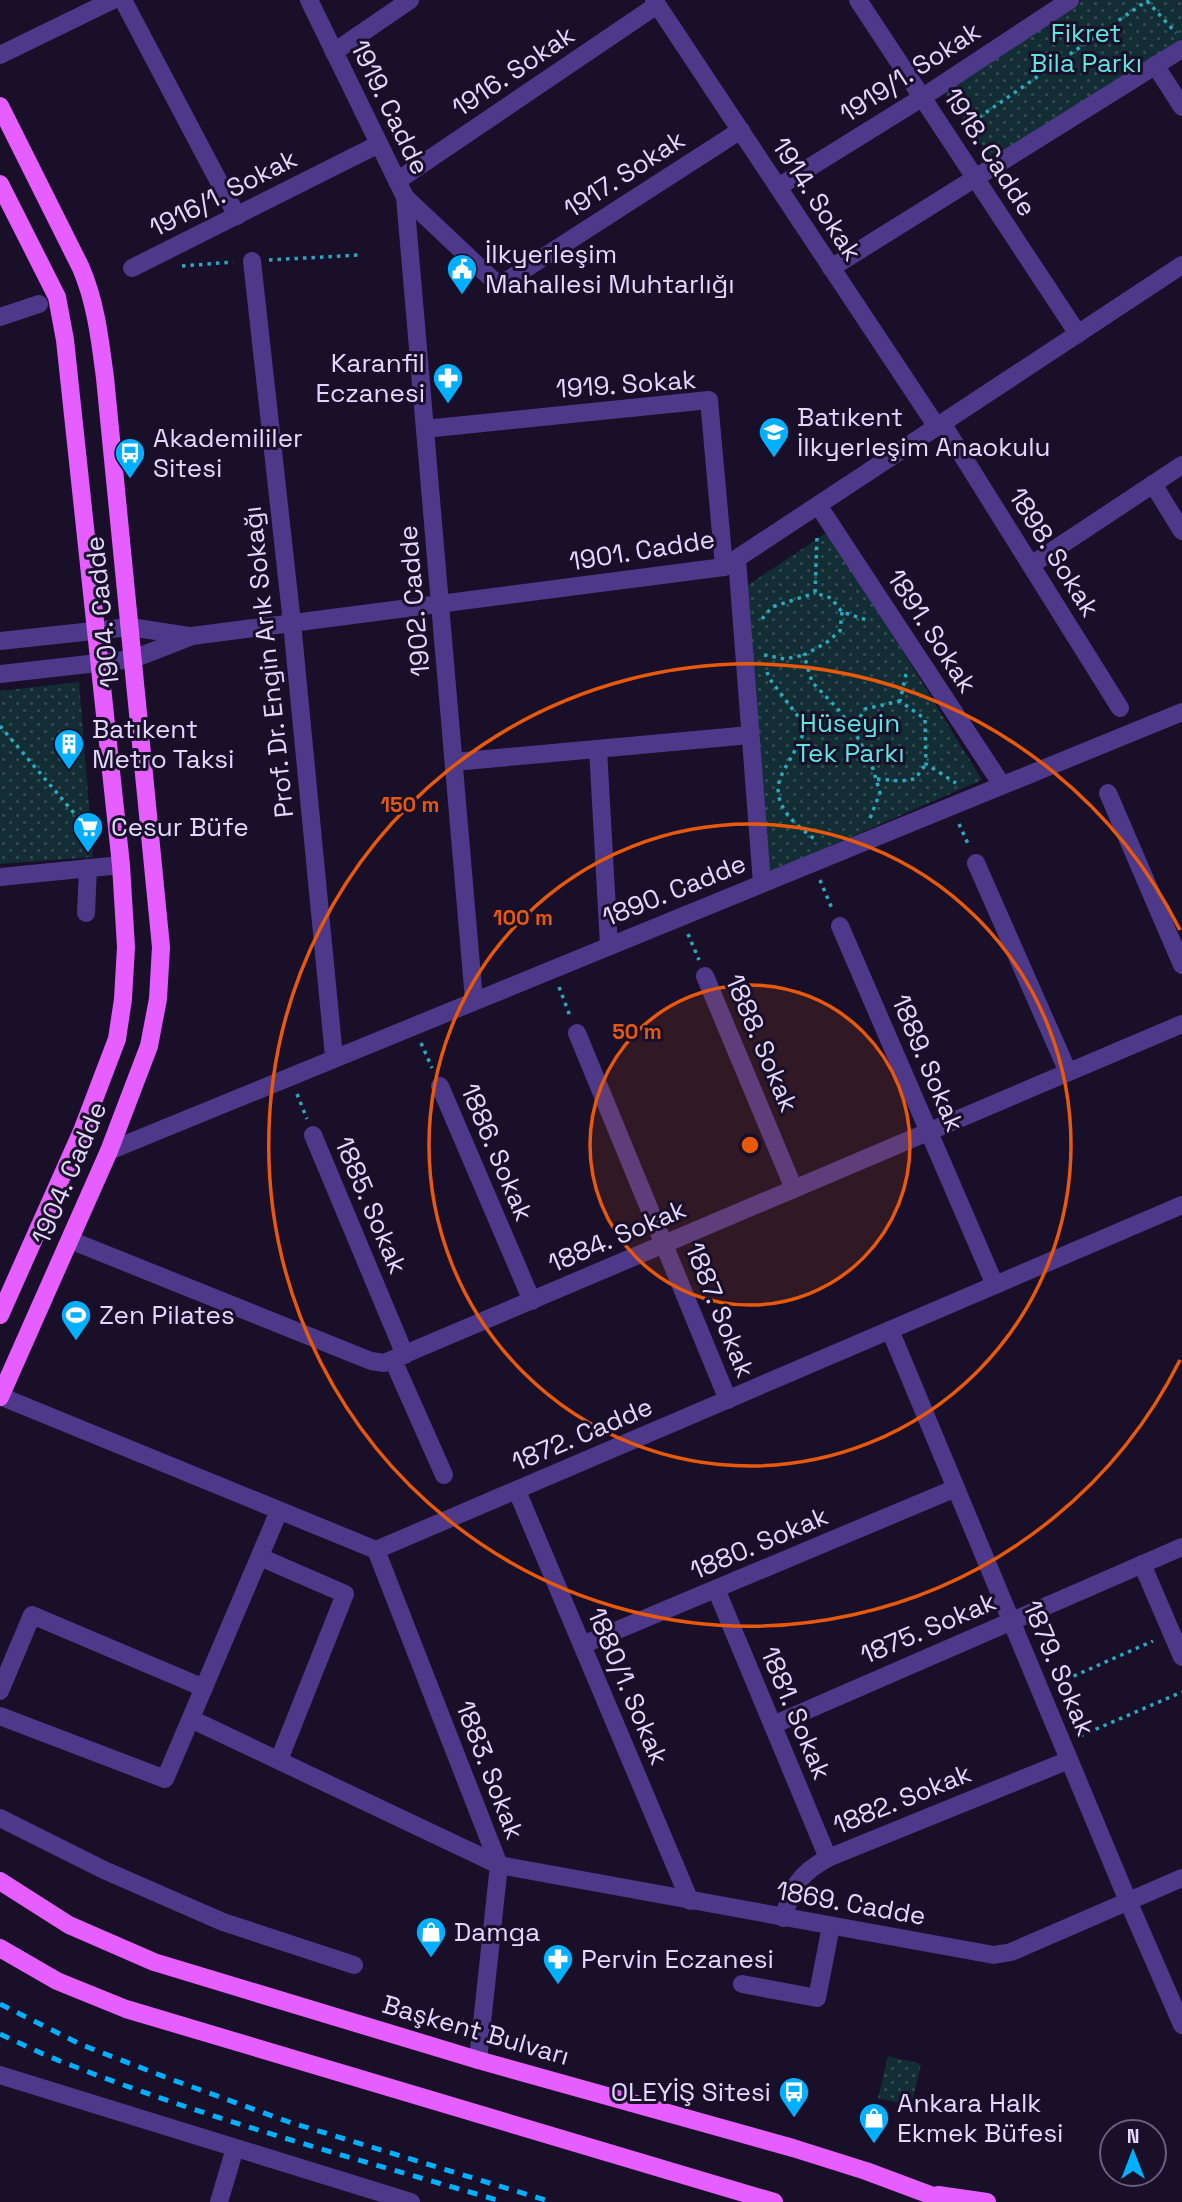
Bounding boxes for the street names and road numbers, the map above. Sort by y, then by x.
street label: 1919/1. Sokak [833,14,987,130]
street label: 1916. Sokak [445,18,581,124]
street label: 1919. Cadde [343,34,437,180]
street label: 1918. Cadde [936,81,1044,223]
street label: 1917. Sokak [557,122,691,226]
street label: 1914. Sokak [764,131,870,267]
street label: 1916/1. Sokak [144,141,302,245]
street label: 1919. Sokak [555,362,697,406]
street label: 1898. Sokak [1001,481,1107,623]
street label: Prof. Dr. Engin Arık Sokağı [235,504,301,820]
street label: 1901. Cadde [567,522,717,578]
street label: 1902. Cadde [390,524,438,678]
street label: 1904. Cadde [77,534,127,690]
street label: 1891. Sokak [879,563,985,699]
street label: 1890. Cadde [597,846,751,934]
street label: 1888. Sokak [718,969,806,1117]
street label: 1889. Sokak [884,989,972,1137]
street label: 1886. Sokak [453,1078,541,1226]
street label: 1904. Cadde [24,1096,114,1250]
street label: 1885. Sokak [327,1131,415,1279]
street label: 1884. Sokak [543,1192,691,1280]
street label: 1887. Sokak [677,1237,763,1383]
street label: 1872. Cadde [507,1389,657,1479]
street label: 1880. Sokak [685,1499,833,1587]
street label: 1875. Sokak [855,1584,1001,1672]
street label: 1879. Sokak [1015,1595,1103,1741]
street label: 1880/1. Sokak [580,1602,676,1770]
street label: 1881. Sokak [753,1641,839,1785]
street label: 1883. Sokak [448,1696,532,1844]
street label: 1882. Sokak [828,1756,976,1842]
street label: 1869. Cadde [774,1873,928,1933]
street label: Başkent Bulvarı [379,1987,573,2073]

